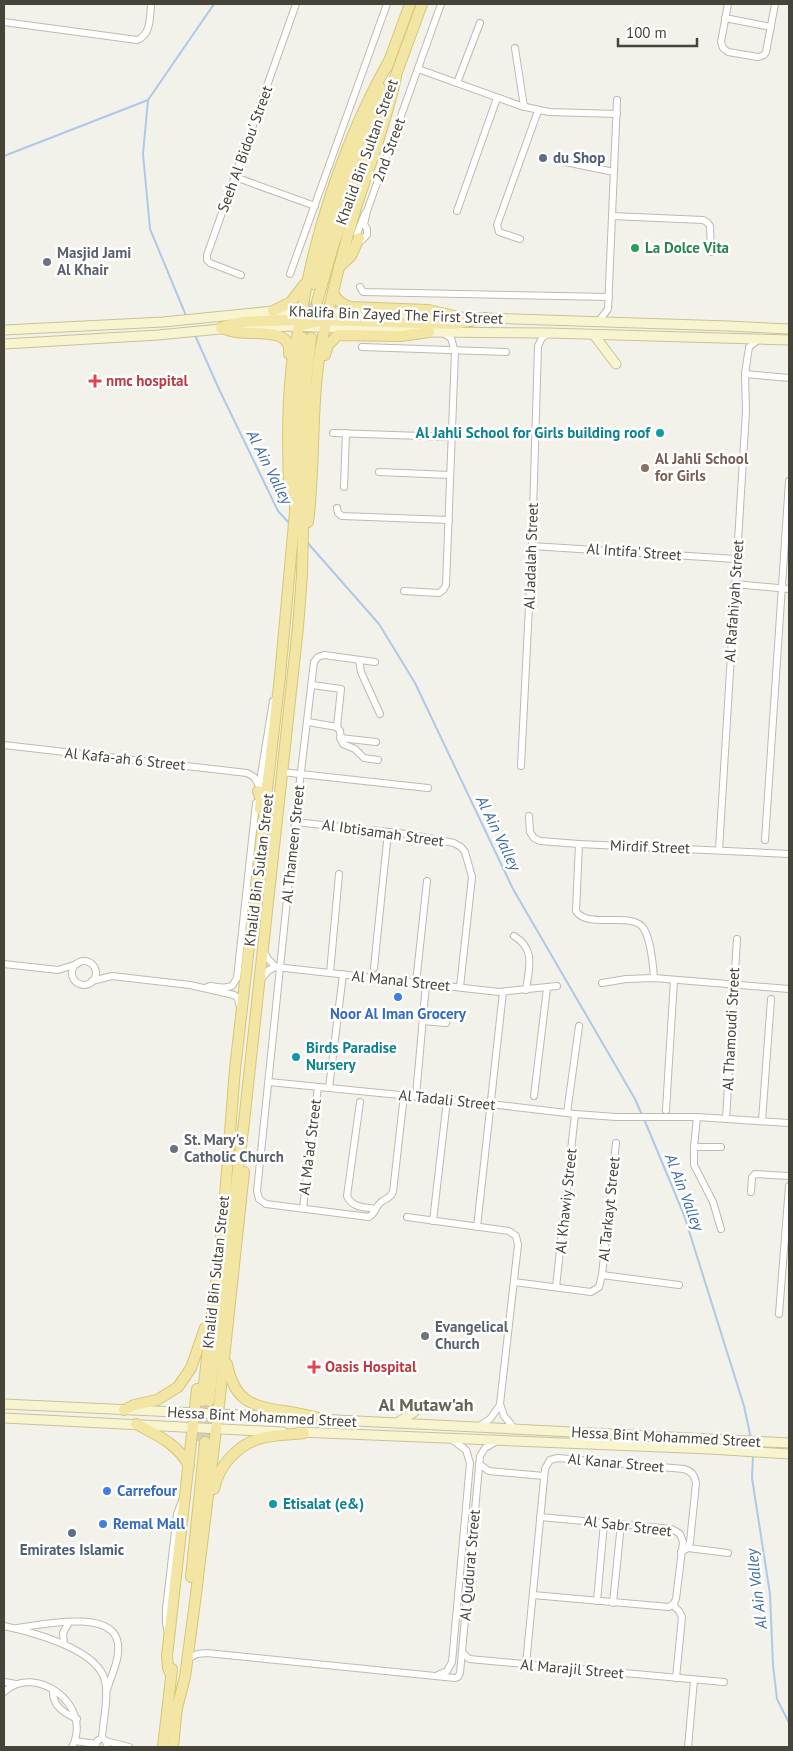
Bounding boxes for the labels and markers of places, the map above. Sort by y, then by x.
place label: du Shop [553,148,605,167]
marker: du Shop [537,152,549,164]
place label: La Dolce Vita [645,238,729,257]
marker: La Dolce Vita [629,242,641,254]
place label: Masjid Jami Al Khair [57,243,131,279]
marker: Masjid Jami Al Khair [41,256,53,268]
place label: nmc hospital [106,371,189,390]
marker: nmc hospital [88,374,102,388]
place label: Al Jahli School for Girls building roof [416,423,651,442]
marker: Al Jahli School for Girls building roof [654,427,666,439]
place label: Al Jahli School for Girls [655,449,749,485]
marker: Al Jahli School for Girls [639,462,651,474]
marker: Noor Al Iman Grocery [392,991,404,1003]
place label: Noor Al Iman Grocery [330,1004,467,1023]
place label: Birds Paradise Nursery [306,1038,397,1074]
marker: Birds Paradise Nursery [290,1051,302,1063]
place label: St. Mary's Catholic Church [184,1130,284,1166]
marker: St. Mary's Catholic Church [168,1143,180,1155]
place label: Evangelical Church [435,1317,509,1353]
marker: Evangelical Church [419,1330,431,1342]
place label: Oasis Hospital [325,1357,417,1376]
marker: Oasis Hospital [307,1360,321,1374]
place label: Carrefour [117,1481,178,1500]
marker: Carrefour [101,1485,113,1497]
place label: Etisalat (e&) [283,1494,364,1513]
marker: Etisalat (e&) [267,1498,279,1510]
place label: Remal Mall [113,1514,186,1533]
marker: Remal Mall [97,1518,109,1530]
marker: Emirates Islamic [66,1527,78,1539]
place label: Emirates Islamic [20,1540,125,1559]

